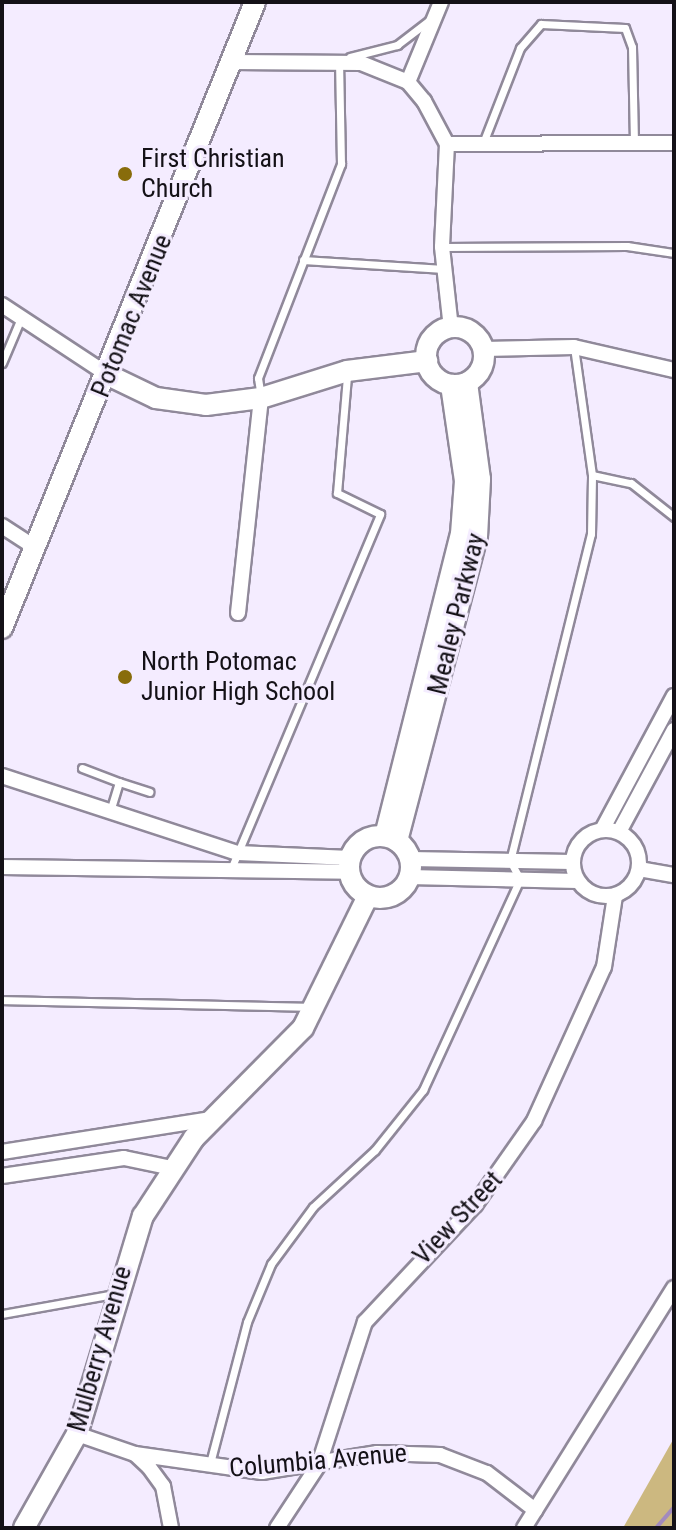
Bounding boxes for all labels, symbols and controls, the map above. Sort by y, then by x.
place label: First Christian Church [141,143,285,204]
marker: First Christian Church [116,165,134,183]
street label: Potomac Avenue [85,230,179,402]
street label: Mealey Parkway [422,530,492,698]
place label: North Potomac Junior High School [141,646,335,708]
marker: North Potomac Junior High School [116,668,134,686]
street label: View Street [407,1165,509,1271]
street label: Mulberry Avenue [61,1263,139,1435]
street label: Columbia Avenue [228,1438,408,1484]

